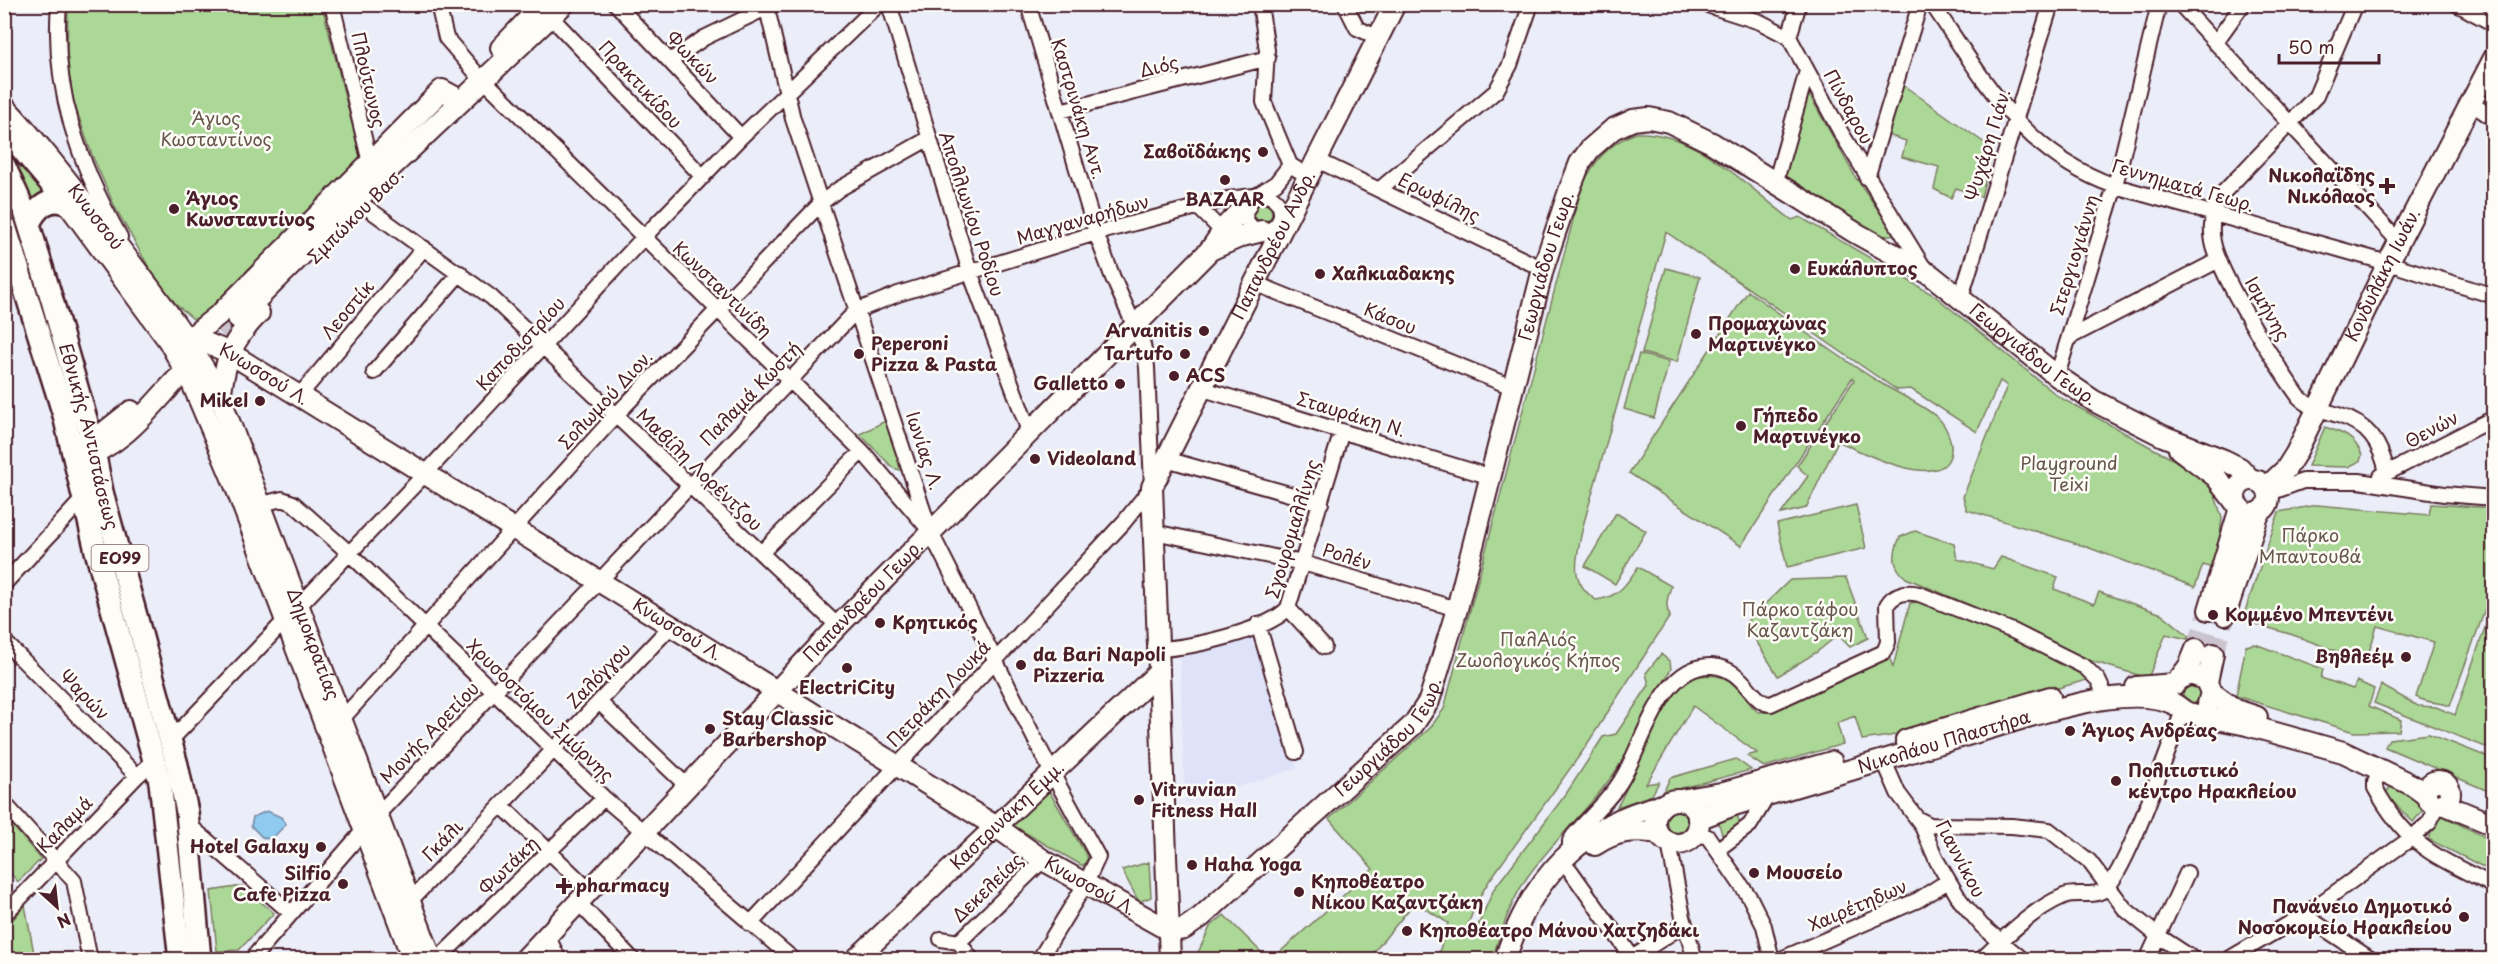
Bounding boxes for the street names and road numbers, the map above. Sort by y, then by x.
street label: Φωκών [661,24,726,90]
street label: Πλούτωνος [345,29,394,130]
street label: Πρακτικίδου [593,34,689,134]
street label: Καστρινάκη Αντ. [1045,35,1114,182]
street label: Διός [1136,48,1181,83]
street label: Πίνδαρου [1818,64,1881,149]
street label: Ψυχάρη Γιάν. [1957,85,2016,204]
street label: Απολλωνίου Ροδίου [933,128,1012,300]
street label: Γεννηματά Γεωρ. [2109,151,2258,218]
street label: Σμπώκου Βασ. [301,161,409,269]
street label: Παπανδρέου Ανδρ. [1223,165,1321,324]
street label: Ερωφίλης [1394,165,1485,228]
street label: Κνωσσού [62,177,131,255]
street label: Μαγγαναρήδων [1013,187,1152,250]
street label: Γεωργιάδου Γεωρ. [1510,188,1580,343]
street label: Στεργιογιάννη [2042,191,2105,318]
street label: Κονδυλάκη Ιωάν. [2337,203,2426,346]
street label: Κωνσταντινίδη [667,234,779,343]
street label: Ισμήνης [2239,271,2297,345]
street label: Λεοστίκ [314,273,380,345]
street label: Καποδιστρίου [469,290,571,396]
street label: Κάσου [1360,295,1421,340]
street label: Γεωργιάδου Γεωρ. [1964,296,2103,411]
street label: Κνωσσού Λ. [216,335,315,411]
street label: Παλαμά Κωστή [693,335,807,451]
street label: Εθνικής Αντιστάσεως [53,340,127,532]
street label: Σολωμού Διον. [552,343,658,455]
street label: Σταυράκη Ν. [1294,384,1409,443]
street label: Μαβίλη Λορέντζου [631,401,769,536]
street label: Θενών [2400,403,2463,454]
street label: Ιωνίας Λ. [900,408,951,493]
street label: Σγουρομαλλίνης [1258,456,1326,601]
street label: Παπανδρέου Γεωρ. [796,533,929,667]
street label: Ρολέν [1320,535,1375,576]
road number: ΕΟ99 [92,545,148,571]
street label: Δημοκρατίας [281,584,348,703]
street label: Κνωσσού Λ. [628,590,728,666]
street label: Χρυσοστόμου Σμύρνης [461,632,621,788]
street label: Πετράκη Λουκά [880,633,996,752]
street label: Ζαλόγγου [560,636,636,714]
street label: Ψαρών [54,662,116,726]
street label: Γεωργιάδου Γεωρ. [1327,674,1447,802]
street label: Μονής Αρετίου [373,675,485,789]
street label: Νικολάου Πλαστήρα [1854,702,2034,779]
street label: Καστρινάκη Εμμ. [943,754,1070,875]
street label: Καλαμά [30,789,98,859]
street label: Γκάλι [415,813,469,867]
street label: Γιαννίκου [1930,815,1993,902]
street label: Φωτάκη [472,829,544,900]
street label: Δεκελείας [945,846,1029,928]
street label: Κνωσσού Λ. [1040,848,1141,921]
street label: Χαιρέτηδων [1804,872,1911,938]

